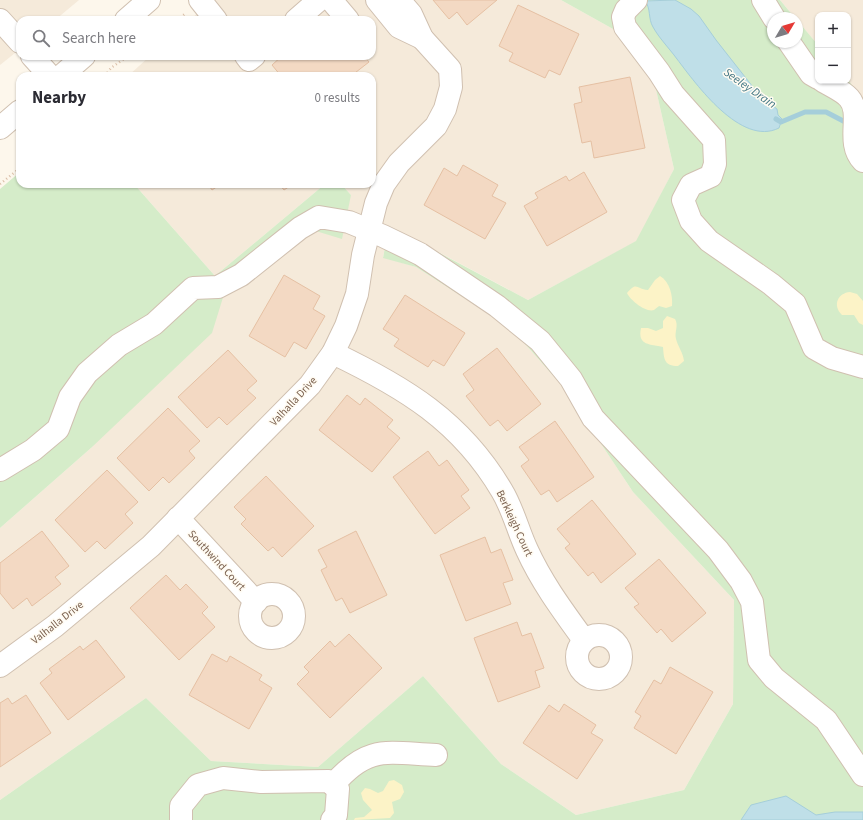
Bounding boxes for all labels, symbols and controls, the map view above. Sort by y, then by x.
north arrow [767,12,803,48]
map controls [815,12,851,84]
button: + [815,12,851,48]
search box [16,16,376,60]
icon: search [30,27,52,49]
text: Search here [62,28,136,49]
button: − [815,48,851,84]
water label: Seeley Drain [720,64,779,113]
text: Nearby [32,86,86,110]
text: 0 results [315,89,360,107]
street label: Valhalla Drive [267,373,321,429]
street label: Berkleigh Court [493,488,537,559]
street label: Southwind Court [184,527,249,594]
street label: Valhalla Drive [28,597,87,648]

